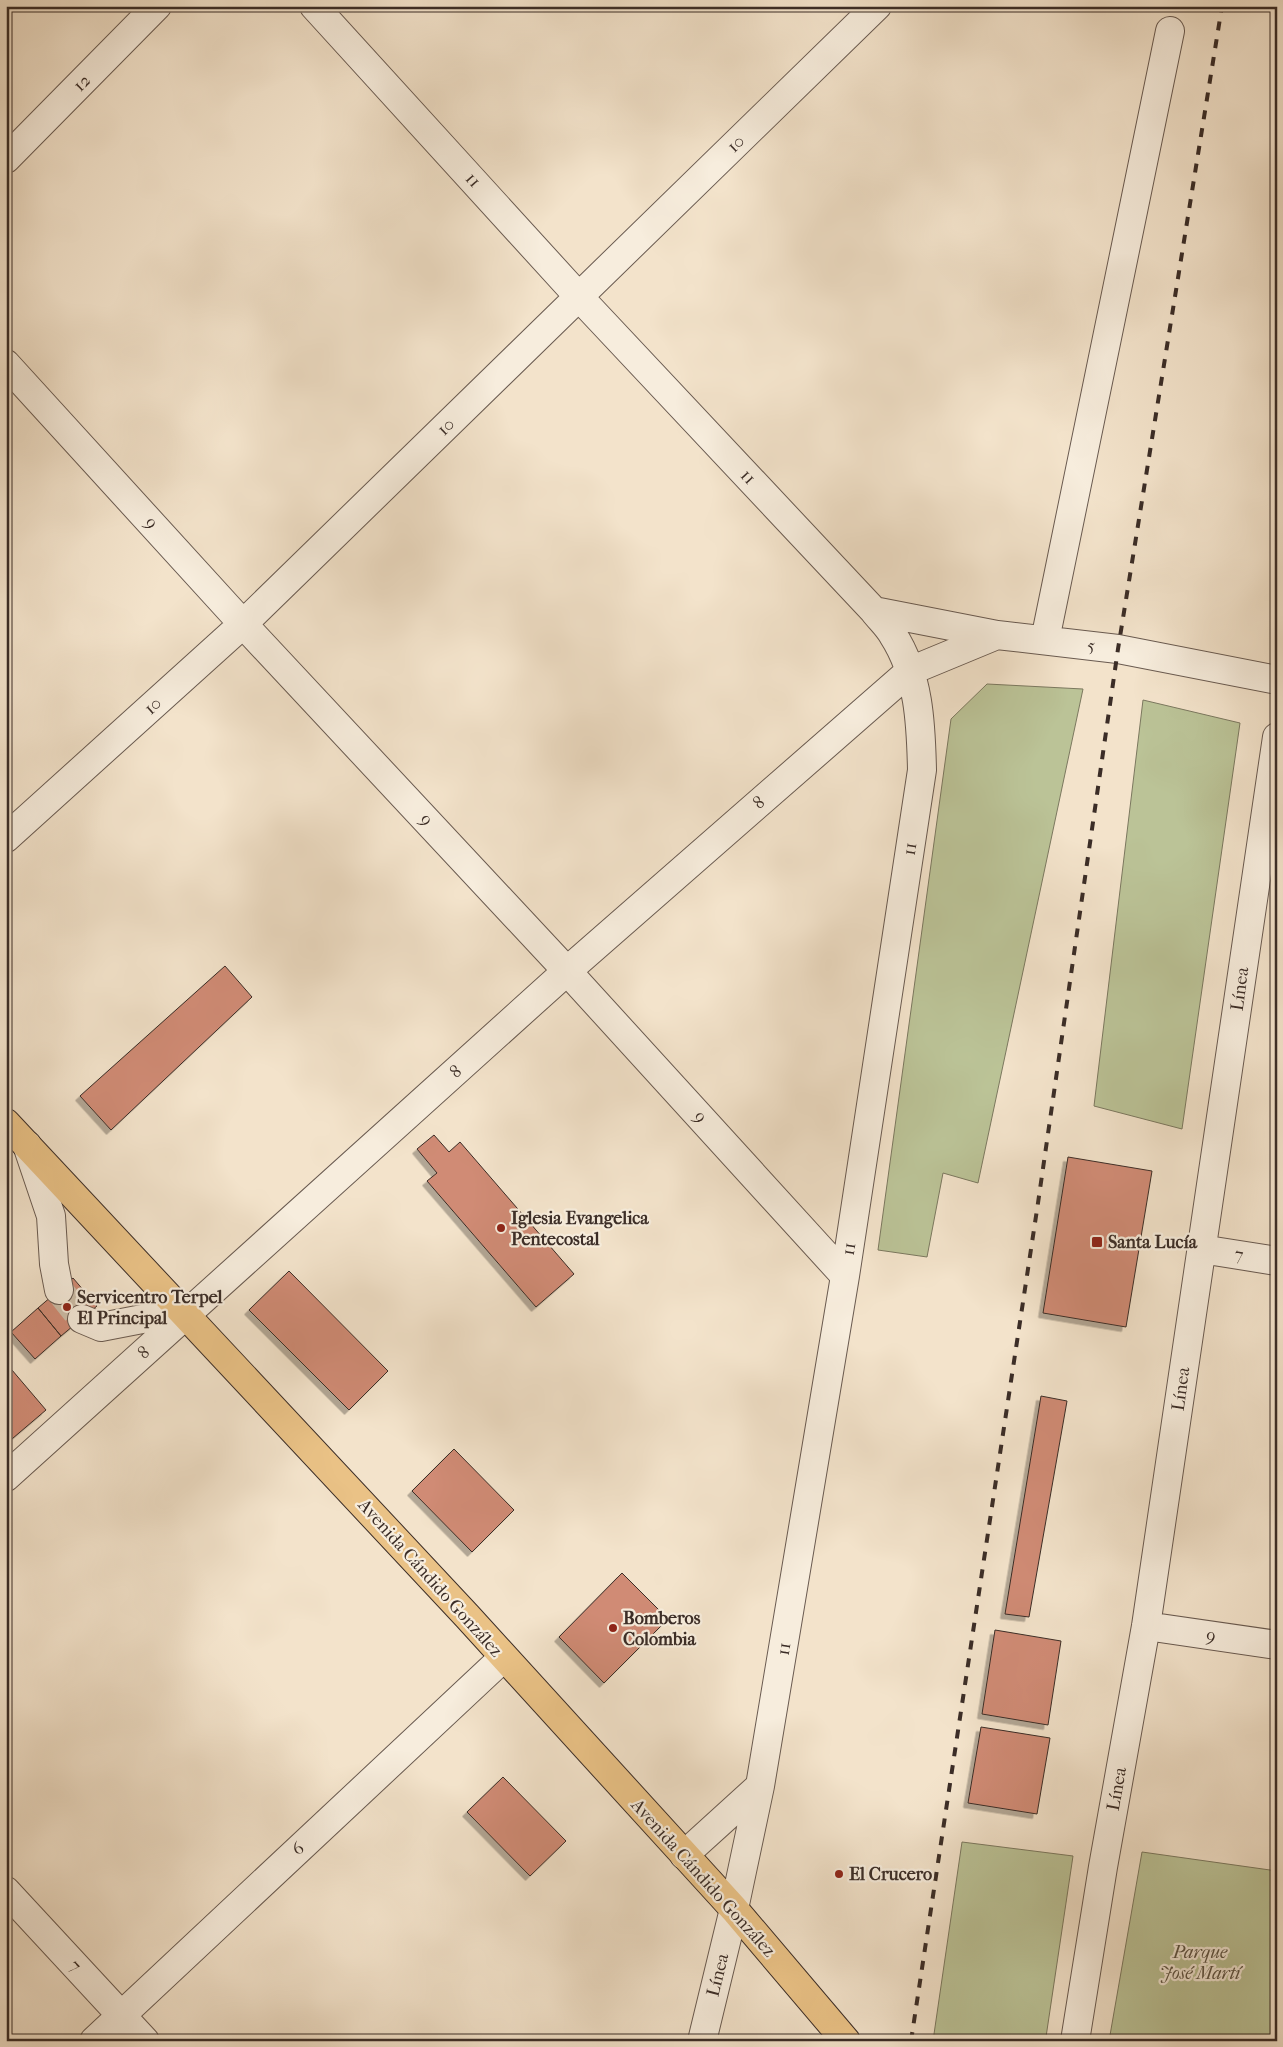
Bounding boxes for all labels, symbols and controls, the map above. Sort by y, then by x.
street label: 12 [69,70,95,96]
street label: 10 [723,131,749,157]
street label: 11 [461,168,485,192]
street label: 10 [433,414,459,440]
street label: 11 [736,465,760,489]
street label: 9 [140,512,162,534]
street label: 5 [1086,635,1096,657]
street label: 10 [140,693,166,719]
street label: 8 [749,792,769,814]
street label: 9 [415,809,437,831]
street label: 11 [899,841,921,857]
street label: Línea [1227,965,1254,1012]
street label: 8 [446,1061,466,1083]
street label: 9 [689,1106,711,1128]
place label: Iglesia Evangelica Pentecostal [511,1208,649,1250]
marker: Iglesia Evangelica Pentecostal [495,1222,507,1234]
place label: Santa Lucía [1108,1232,1198,1253]
marker: Santa Lucía [1090,1235,1104,1249]
street label: 11 [838,1241,860,1257]
street label: 7 [1233,1244,1245,1266]
place label: Servicentro Terpel El Principal [77,1287,223,1329]
marker: Servicentro Terpel El Principal [61,1301,73,1313]
street label: 8 [134,1342,154,1364]
street label: Línea [1168,1365,1195,1412]
street label: Avenida Cándido González [353,1494,506,1661]
place label: Bomberos Colombia [623,1608,701,1650]
marker: Bomberos Colombia [607,1622,619,1634]
street label: 9 [1205,1625,1217,1647]
street label: 11 [773,1641,795,1657]
street label: Línea [1103,1765,1131,1812]
street label: Avenida Cándido González [626,1794,779,1961]
street label: 6 [287,1838,309,1860]
place label: El Crucero [849,1864,932,1885]
marker: El Crucero [833,1868,845,1880]
park label: Parque José Martí [1160,1942,1244,1984]
street label: Línea [703,1951,734,1999]
street label: 7 [64,1956,86,1977]

